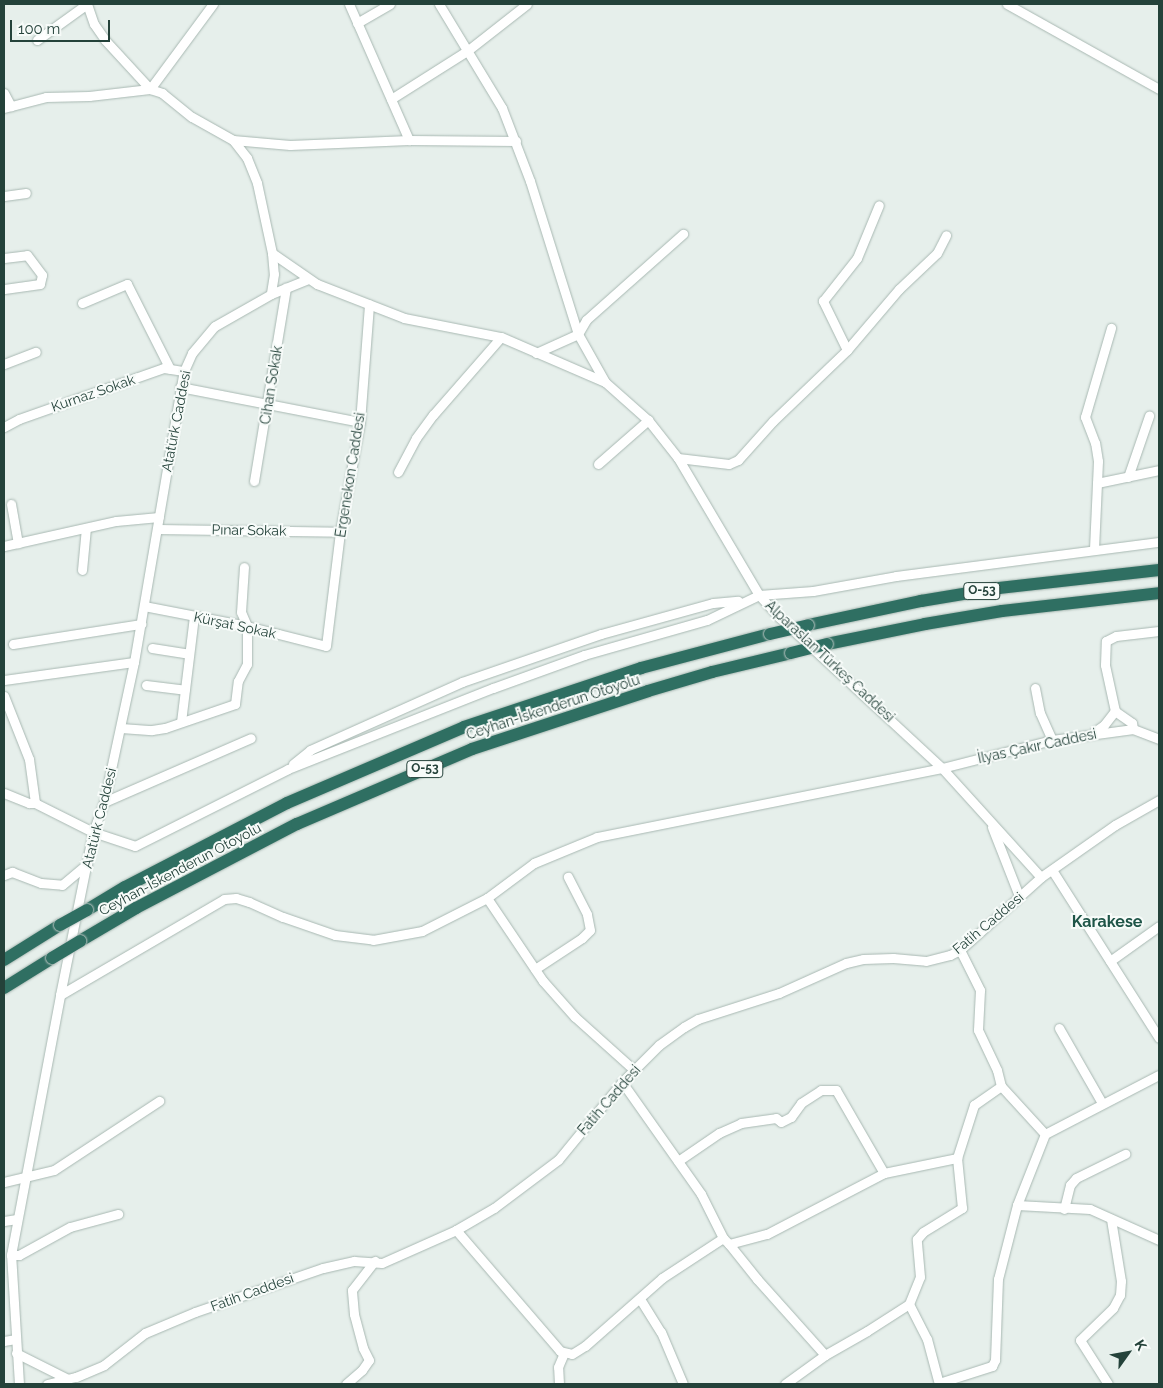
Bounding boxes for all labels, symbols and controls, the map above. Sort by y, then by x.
scale bar [12,10,112,42]
text: 100 m [18,20,60,38]
street label: Cihan Sokak [256,344,286,426]
street label: Atatürk Caddesi [158,369,194,473]
street label: Kurnaz Sokak [49,371,137,415]
street label: Ergenekon Caddesi [332,411,368,539]
street label: Pınar Sokak [211,521,287,539]
road number: O-53 [963,582,1001,600]
street label: Alparaslan Türkeş Caddesi [762,597,898,725]
street label: Kürşat Sokak [192,608,278,642]
street label: Ceyhan-İskenderun Otoyolu [464,671,642,743]
street label: İlyas Çakır Caddesi [976,725,1098,767]
road number: O-53 [406,760,444,779]
street label: Atatürk Caddesi [78,766,120,870]
street label: Ceyhan-İskenderun Otoyolu [96,819,264,919]
street label: Fatih Caddesi [949,889,1027,957]
district label: Karakese [1072,912,1142,932]
street label: Fatih Caddesi [574,1062,644,1138]
street label: Fatih Caddesi [208,1269,296,1315]
north arrow [1103,1328,1153,1378]
text: K [1131,1337,1150,1353]

